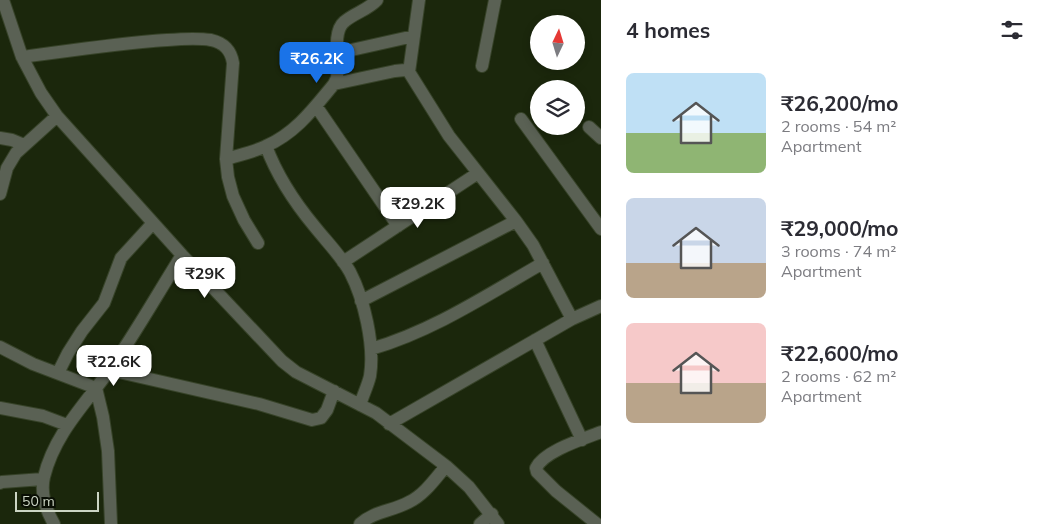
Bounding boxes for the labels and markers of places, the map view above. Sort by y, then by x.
pin: ₹26.2K [276,42,358,84]
pin: ₹29.2K [377,186,459,229]
pin: ₹29K [175,256,235,299]
pin: ₹22.6K [73,344,155,387]

